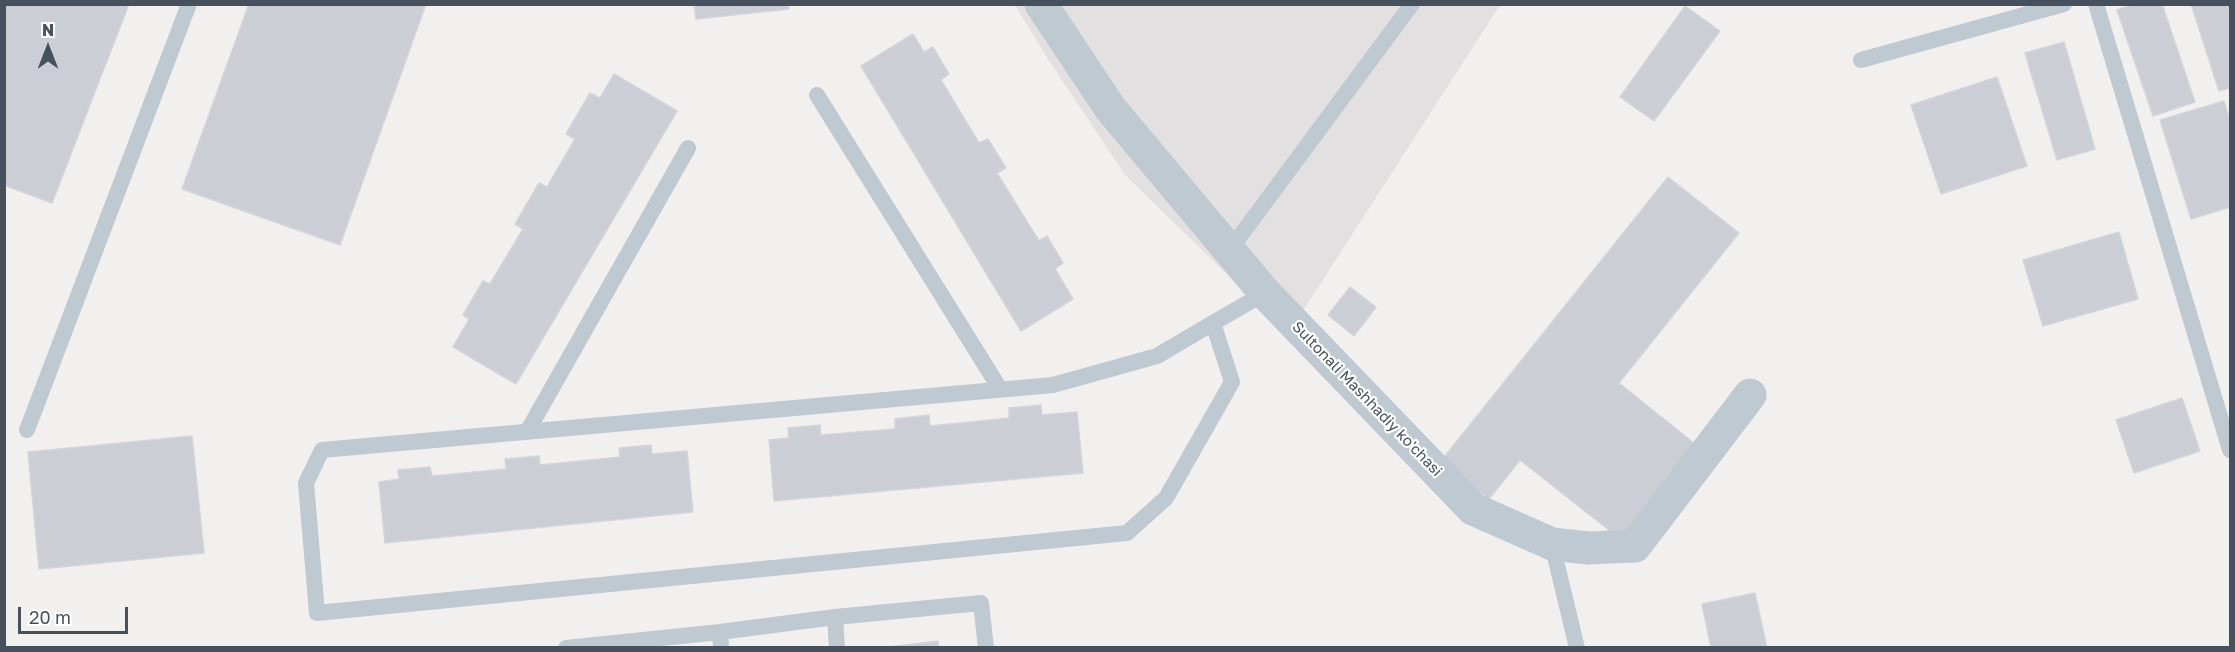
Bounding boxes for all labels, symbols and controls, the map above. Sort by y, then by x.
north arrow [18,18,78,78]
text: N [42,20,54,40]
street label: Sultonali Mashhadiy ko'chasi [1288,318,1446,480]
scale bar [21,595,130,633]
text: 20 m [29,606,71,628]

